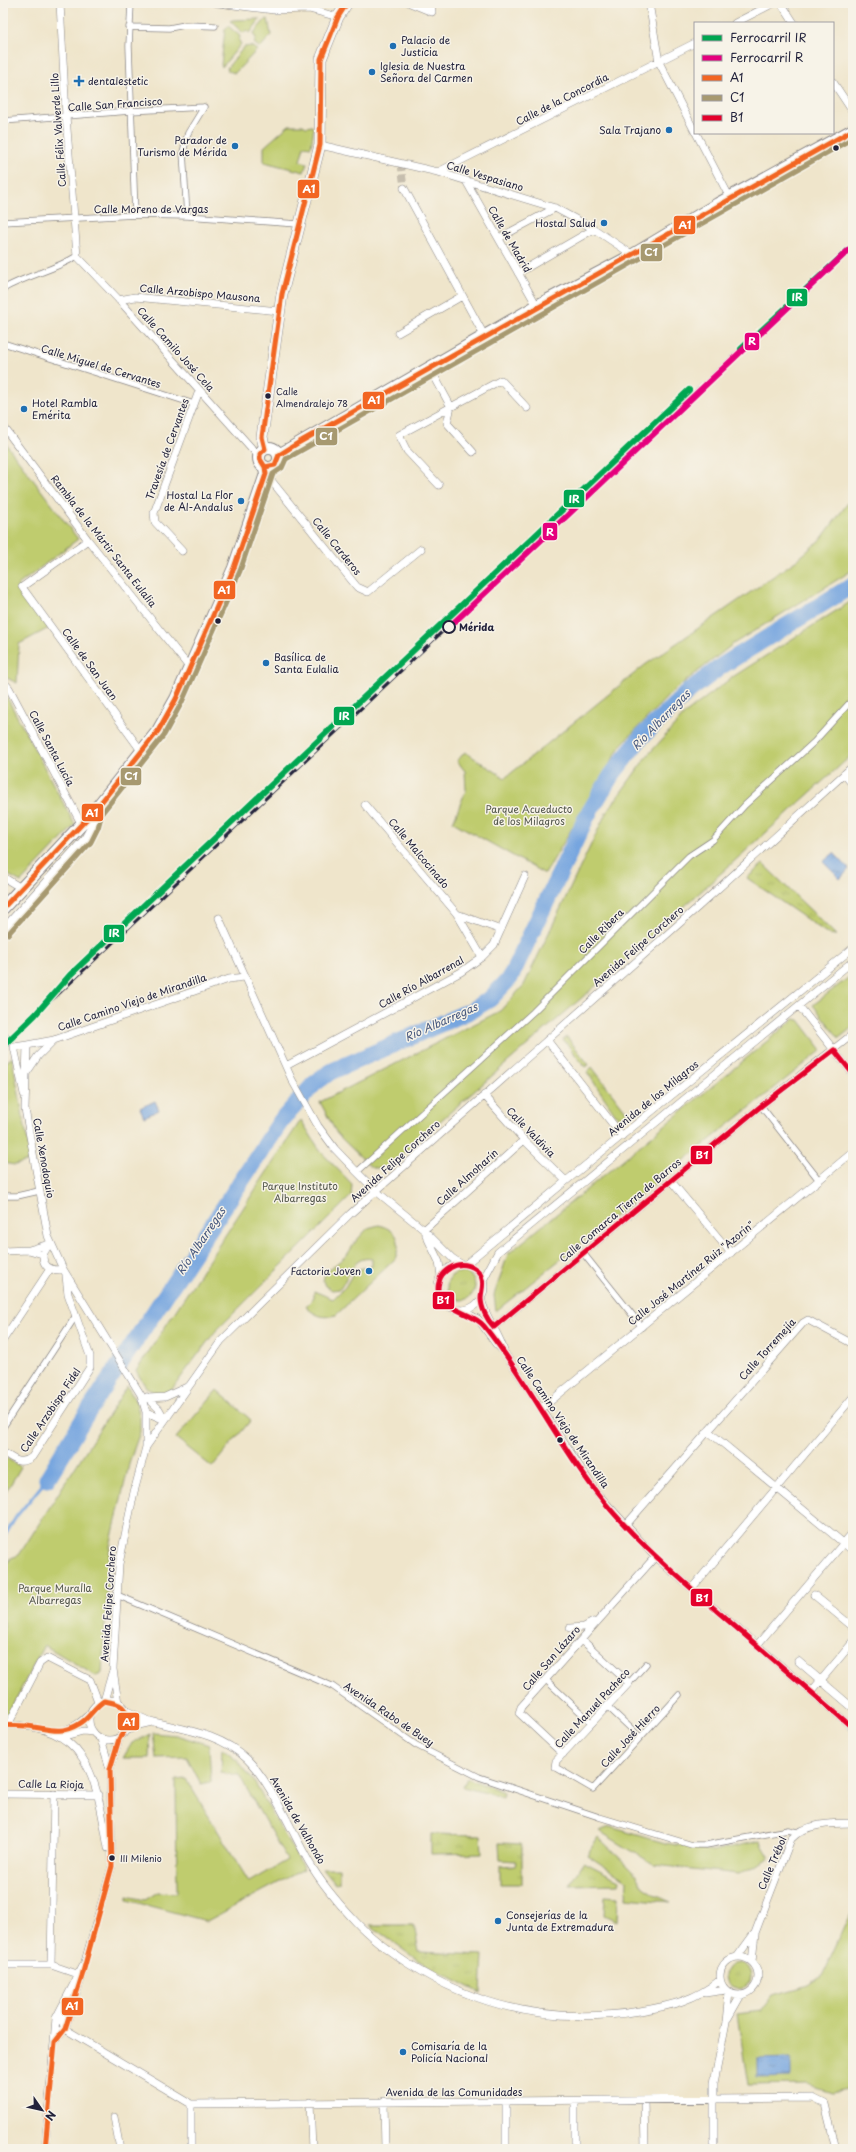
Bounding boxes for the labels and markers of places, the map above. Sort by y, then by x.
place label: Palacio de Justicia [401,32,451,59]
marker: Palacio de Justicia [388,41,398,51]
place label: Iglesia de Nuestra Señora del Carmen [380,58,473,85]
marker: Iglesia de Nuestra Señora del Carmen [367,67,377,77]
place label: dentalestetic [88,73,149,88]
marker: dentalestetic [73,75,85,87]
place label: Sala Trajano [599,122,661,137]
marker: Sala Trajano [664,125,674,135]
place label: Parador de Turismo de Mérida [137,132,228,159]
marker: Parador de Turismo de Mérida [230,141,240,151]
unlabelled marker [831,143,841,153]
place label: Hostal Salud [535,215,596,230]
marker: Hostal Salud [599,218,609,228]
place label: Calle Almendralejo 78 [276,384,348,410]
marker: Calle Almendralejo 78 [263,391,273,401]
place label: Hotel Rambla Emérita [32,395,98,422]
marker: Hotel Rambla Emérita [19,404,29,414]
place label: Hostal La Flor de Al-Andalus [164,487,233,514]
marker: Hostal La Flor de Al-Andalus [236,496,246,506]
unlabelled marker [213,616,223,626]
place label: Mérida [459,619,494,634]
marker: Mérida [442,620,456,634]
place label: Basílica de Santa Eulalia [274,649,340,676]
marker: Basílica de Santa Eulalia [261,658,271,668]
place label: Factoria Joven [291,1263,361,1278]
marker: Factoria Joven [364,1266,374,1276]
unlabelled marker [555,1435,565,1445]
place label: III Milenio [120,1851,162,1865]
marker: III Milenio [107,1853,117,1863]
place label: Consejerías de la Junta de Extremadura [506,1907,615,1934]
marker: Consejerías de la Junta de Extremadura [493,1916,503,1926]
place label: Comisaría de la Policía Nacional [411,2038,488,2065]
marker: Comisaría de la Policía Nacional [398,2047,408,2057]

